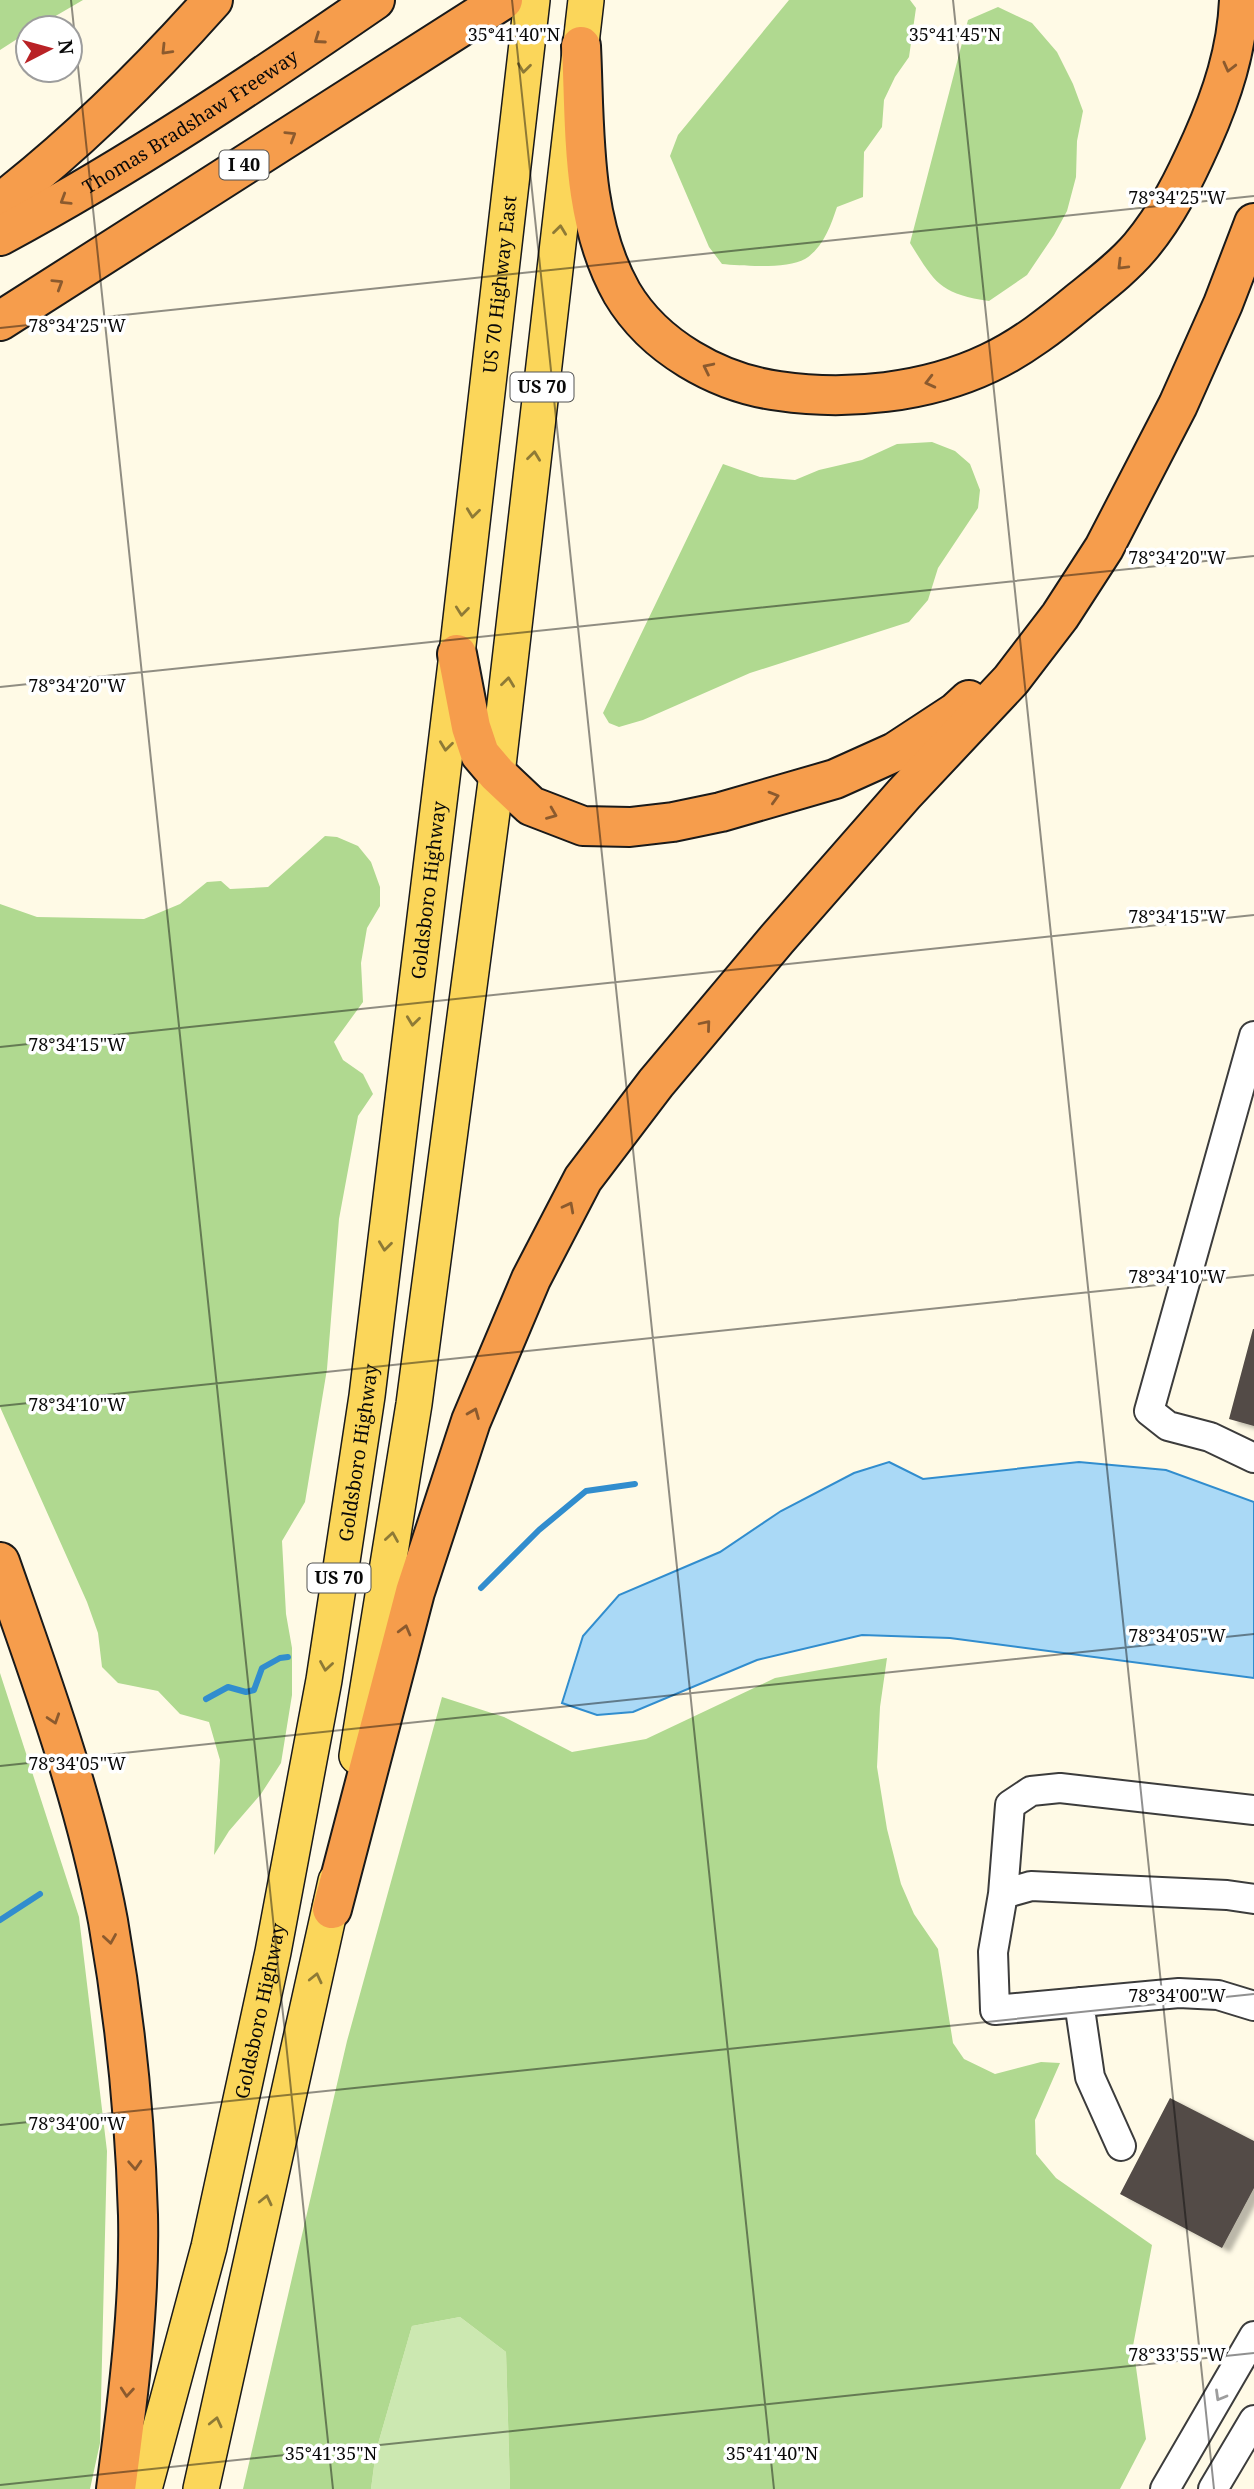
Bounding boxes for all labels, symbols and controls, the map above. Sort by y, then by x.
north arrow [14,14,84,84]
text: 35°41'40"N [468,22,561,46]
text: 35°41'45"N [909,22,1002,46]
one-way arrow [314,31,327,43]
text: N [52,38,80,56]
one-way arrow [162,42,175,55]
street label: Thomas Bradshaw Freeway [77,43,303,200]
one-way arrow [1223,61,1237,73]
one-way arrow [517,62,532,74]
one-way arrow [283,131,296,144]
road number: I 40 [219,150,268,180]
text: 78°34'25"W [1128,185,1226,209]
one-way arrow [60,192,73,205]
street label: US 70 Highway East [476,194,523,375]
one-way arrow [552,224,567,236]
one-way arrow [1117,257,1130,270]
one-way arrow [50,280,63,293]
text: 78°34'25"W [28,313,126,337]
one-way arrow [703,362,715,376]
road number: US 70 [510,372,574,402]
one-way arrow [924,374,936,388]
one-way arrow [526,450,541,462]
one-way arrow [466,508,481,519]
text: 78°34'20"W [1128,545,1226,569]
one-way arrow [455,606,470,617]
text: 78°34'20"W [28,673,126,697]
one-way arrow [500,677,515,688]
one-way arrow [439,741,454,752]
one-way arrow [768,791,780,805]
street label: Goldsboro Highway [405,799,452,981]
one-way arrow [545,805,557,819]
text: 78°34'15"W [1128,904,1226,928]
one-way arrow [405,1015,420,1026]
one-way arrow [697,1021,710,1033]
text: 78°34'15"W [28,1032,126,1056]
one-way arrow [561,1201,574,1214]
one-way arrow [378,1241,393,1252]
text: 78°34'10"W [1128,1264,1226,1288]
street label: Goldsboro Highway [332,1362,384,1543]
text: 78°34'10"W [28,1392,126,1416]
one-way arrow [466,1408,480,1420]
one-way arrow [384,1531,399,1543]
road number: US 70 [308,1563,370,1592]
text: 78°34'05"W [1128,1623,1226,1647]
one-way arrow [397,1624,411,1636]
one-way arrow [319,1660,334,1672]
one-way arrow [46,1712,61,1724]
text: 78°34'05"W [28,1751,126,1775]
street label: Goldsboro Highway [228,1921,291,2101]
one-way arrow [103,1933,118,1945]
one-way arrow [308,1973,323,1985]
text: 78°34'00"W [1128,1983,1226,2007]
text: 78°34'00"W [28,2111,126,2135]
one-way arrow [127,2160,142,2171]
one-way arrow [258,2194,273,2206]
text: 78°33'55"W [1128,2342,1226,2366]
one-way arrow [120,2387,135,2398]
one-way arrow [1215,2388,1228,2401]
one-way arrow [208,2416,223,2428]
text: 35°41'35"N [285,2441,378,2465]
text: 35°41'40"N [726,2441,819,2465]

